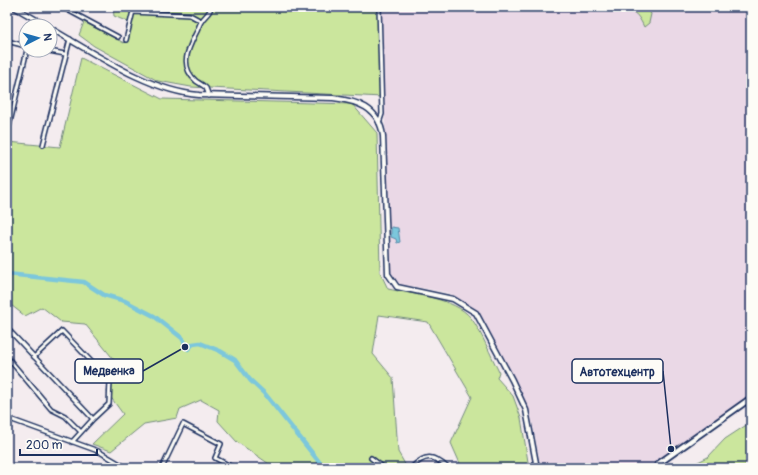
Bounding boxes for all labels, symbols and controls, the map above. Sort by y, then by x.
north arrow [18,18,58,58]
text: N [41,33,54,42]
callout: Медвенка [75,359,143,383]
callout: Автотехцентр [572,359,663,383]
text: Медвенка [83,364,135,379]
text: Автотехцентр [579,365,655,380]
scale bar [20,431,97,457]
text: 200 m [26,438,63,453]

